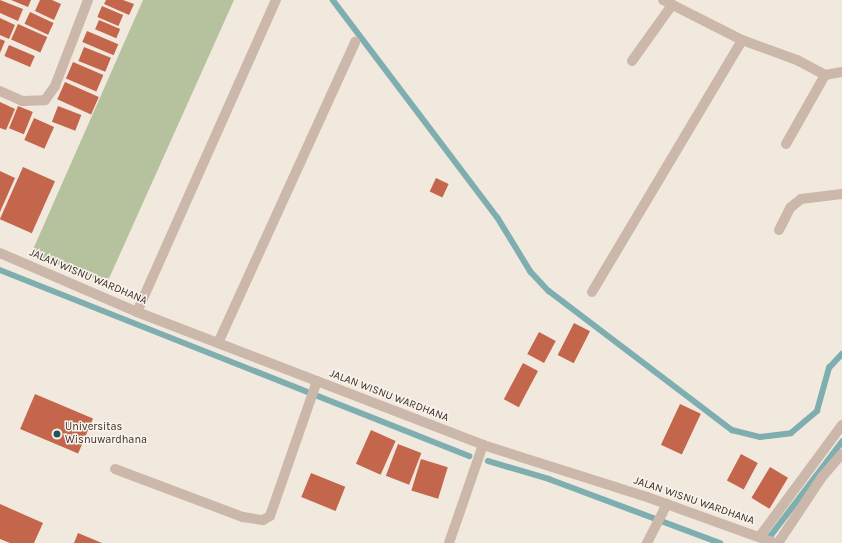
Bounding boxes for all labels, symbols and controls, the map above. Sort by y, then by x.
street label: JALAN WISNU WARDHANA [27,246,149,308]
street label: JALAN WISNU WARDHANA [328,367,450,425]
place label: Universitas Wisnuwardhana [65,421,147,447]
marker: Universitas Wisnuwardhana [52,429,62,439]
street label: JALAN WISNU WARDHANA [632,474,756,528]

